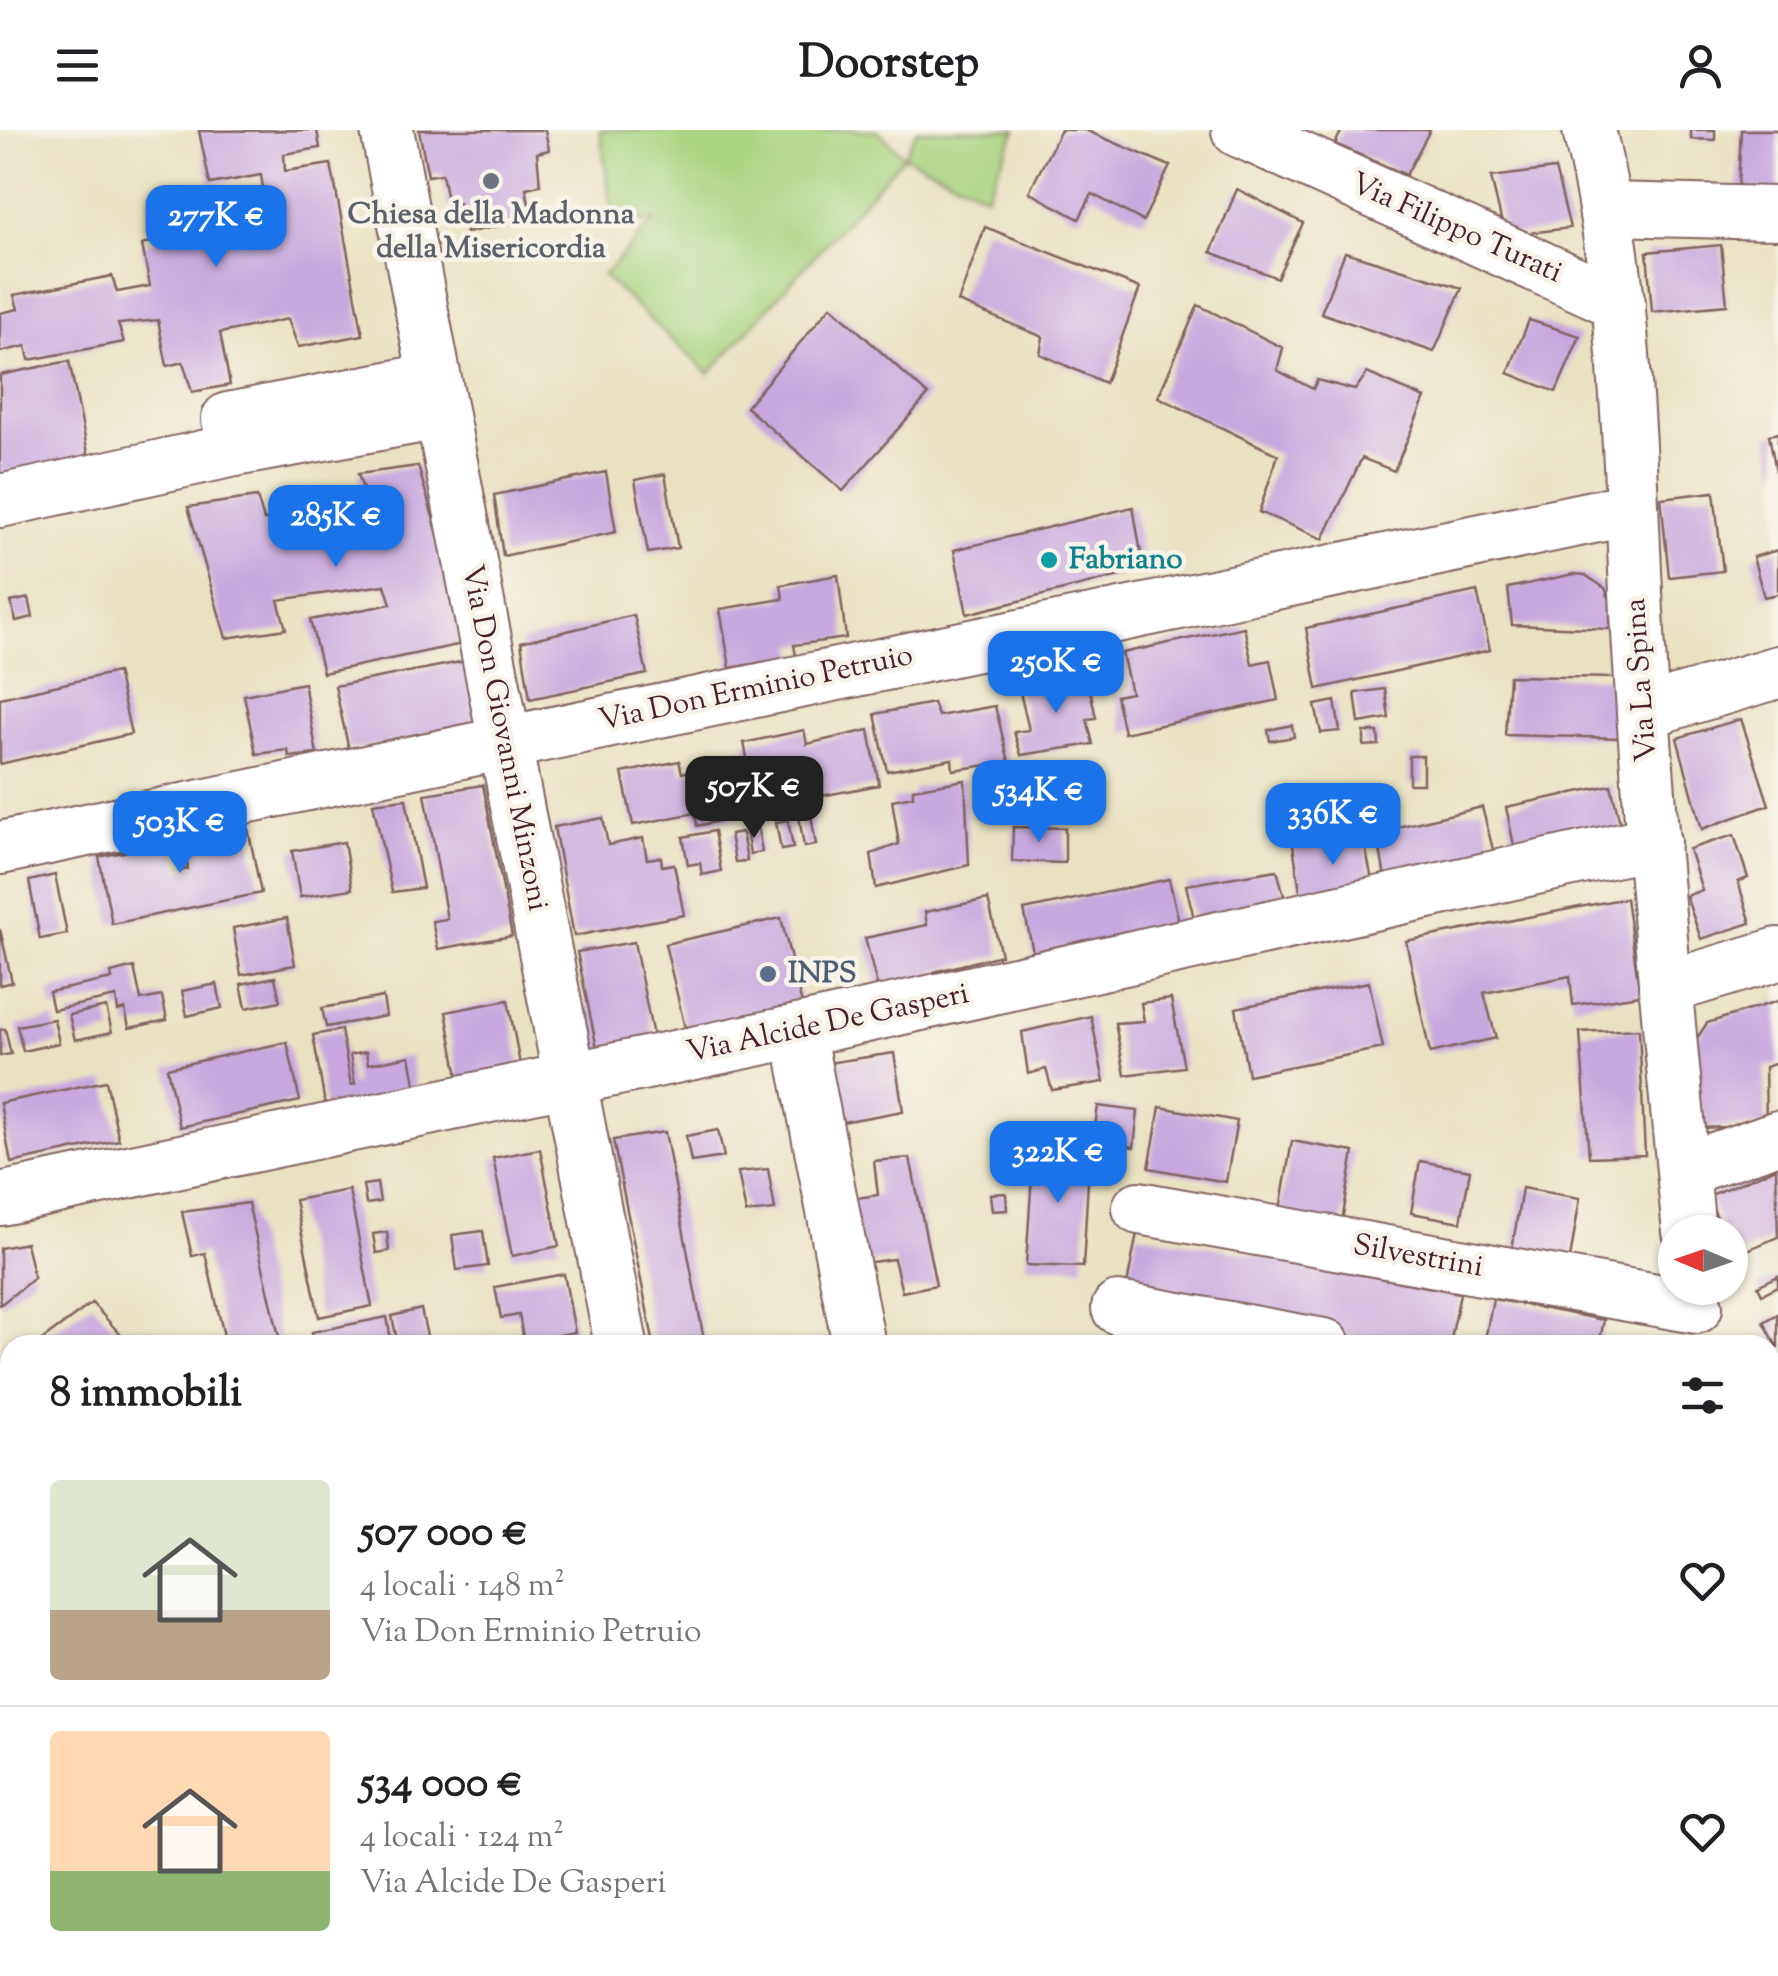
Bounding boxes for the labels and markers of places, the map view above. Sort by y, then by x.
marker: Chiesa della Madonna della Misericordia [480,170,502,192]
pin: 277K € [135,185,297,270]
place label: Chiesa della Madonna della Misericordia [348,194,635,271]
pin: 285K € [255,485,417,570]
place label: Fabriano [1069,539,1183,582]
marker: Fabriano [1038,549,1060,571]
pin: 250K € [975,631,1137,716]
pin: 507K € [673,756,835,841]
pin: 534K € [958,760,1120,845]
pin: 336K € [1252,783,1414,868]
pin: 503K € [99,791,261,876]
place label: INPS [788,953,857,996]
marker: INPS [757,963,779,985]
pin: 322K € [977,1121,1139,1206]

